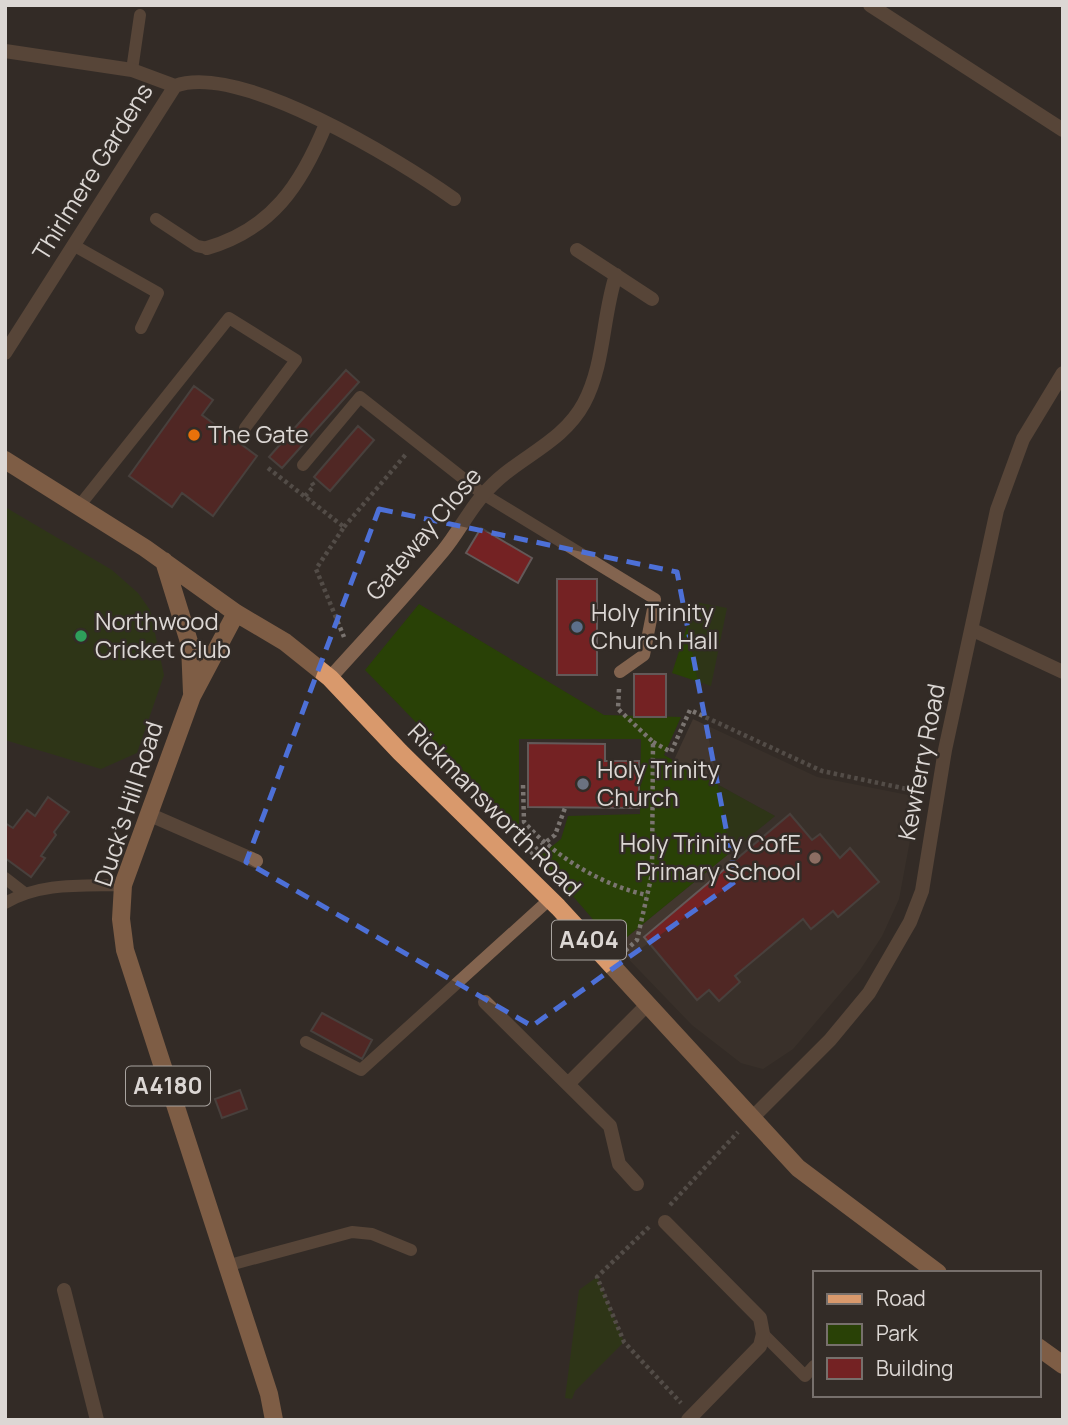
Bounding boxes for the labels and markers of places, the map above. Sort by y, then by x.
place label: The Gate [208,417,309,450]
marker: The Gate [186,427,202,443]
place label: Holy Trinity Church Hall [591,595,718,656]
place label: Northwood Cricket Club [95,604,231,665]
marker: Holy Trinity Church Hall [569,619,585,635]
marker: Northwood Cricket Club [73,628,89,644]
place label: Holy Trinity Church [597,752,720,813]
marker: Holy Trinity Church [575,776,591,792]
place label: Holy Trinity CofE Primary School [620,826,801,887]
marker: Holy Trinity CofE Primary School [807,850,823,866]

